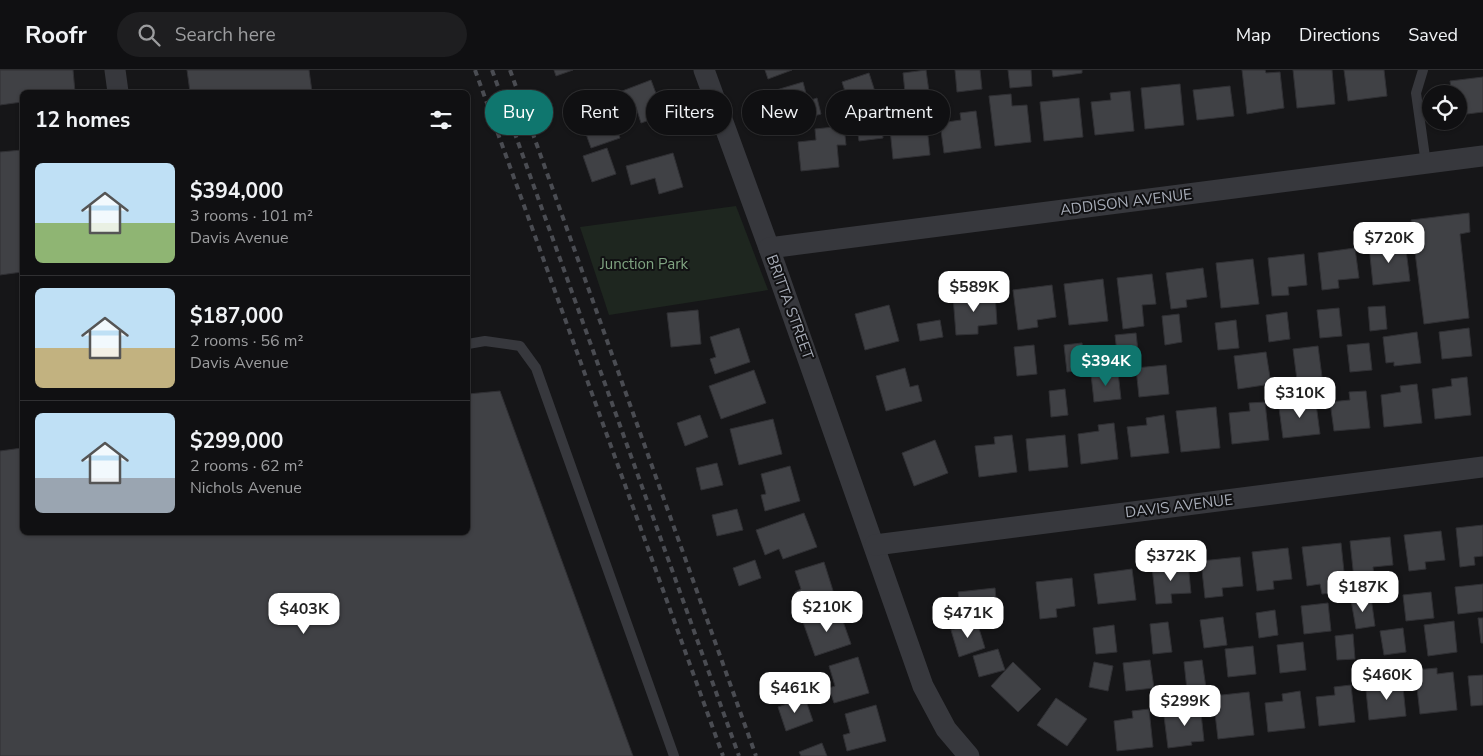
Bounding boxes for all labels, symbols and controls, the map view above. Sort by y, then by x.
search box [117,12,467,57]
text: Roofr [25,19,87,51]
icon: search [135,21,163,49]
text: Search here [175,22,276,48]
text: Map [1236,23,1271,47]
text: Directions [1299,23,1380,47]
text: Saved [1408,23,1458,47]
map controls [1422,85,1467,130]
button: locate [1422,85,1467,130]
chip: Buy [485,90,553,135]
chip: Rent [563,90,636,135]
chip: Filters [646,90,732,135]
chip: New [742,90,816,135]
chip: Apartment [826,90,950,135]
text: 12 homes [35,106,130,134]
icon: filters [427,106,455,134]
text: $394,000 [190,177,283,205]
icon: home [75,183,135,243]
street label: ADDISON AVENUE [1059,184,1193,220]
text: 3 rooms · 101 m² [190,205,313,227]
pin: $720K [1354,222,1424,264]
text: Davis Avenue [190,227,288,249]
text: $720K [1364,227,1414,249]
street label: BRITTA STREET [762,252,818,362]
park label: Junction Park [599,254,689,274]
pin: $589K [939,270,1009,313]
text: $589K [949,276,999,298]
text: $187,000 [190,302,283,330]
icon: home [75,308,135,368]
text: 2 rooms · 56 m² [190,330,303,352]
pin: $394K [1071,344,1141,387]
text: $394K [1081,350,1131,372]
text: Davis Avenue [190,352,288,374]
pin: $310K [1265,376,1335,419]
text: $310K [1275,382,1325,404]
text: $299,000 [190,427,283,455]
icon: home [75,433,135,493]
text: 2 rooms · 62 m² [190,455,303,477]
text: Nichols Avenue [190,477,302,499]
street label: DAVIS AVENUE [1124,489,1234,523]
pin: $372K [1136,540,1206,582]
text: $372K [1146,545,1196,567]
pin: $187K [1328,570,1398,613]
text: $187K [1338,576,1388,598]
pin: $210K [792,590,862,633]
pin: $403K [269,592,339,635]
text: $210K [802,596,852,618]
pin: $471K [933,596,1003,639]
text: $403K [279,598,329,620]
text: $471K [943,602,993,624]
pin: $460K [1352,658,1422,701]
text: $460K [1362,664,1412,686]
pin: $461K [760,672,830,714]
text: $461K [770,677,820,699]
pin: $299K [1150,684,1220,727]
text: $299K [1160,690,1210,712]

